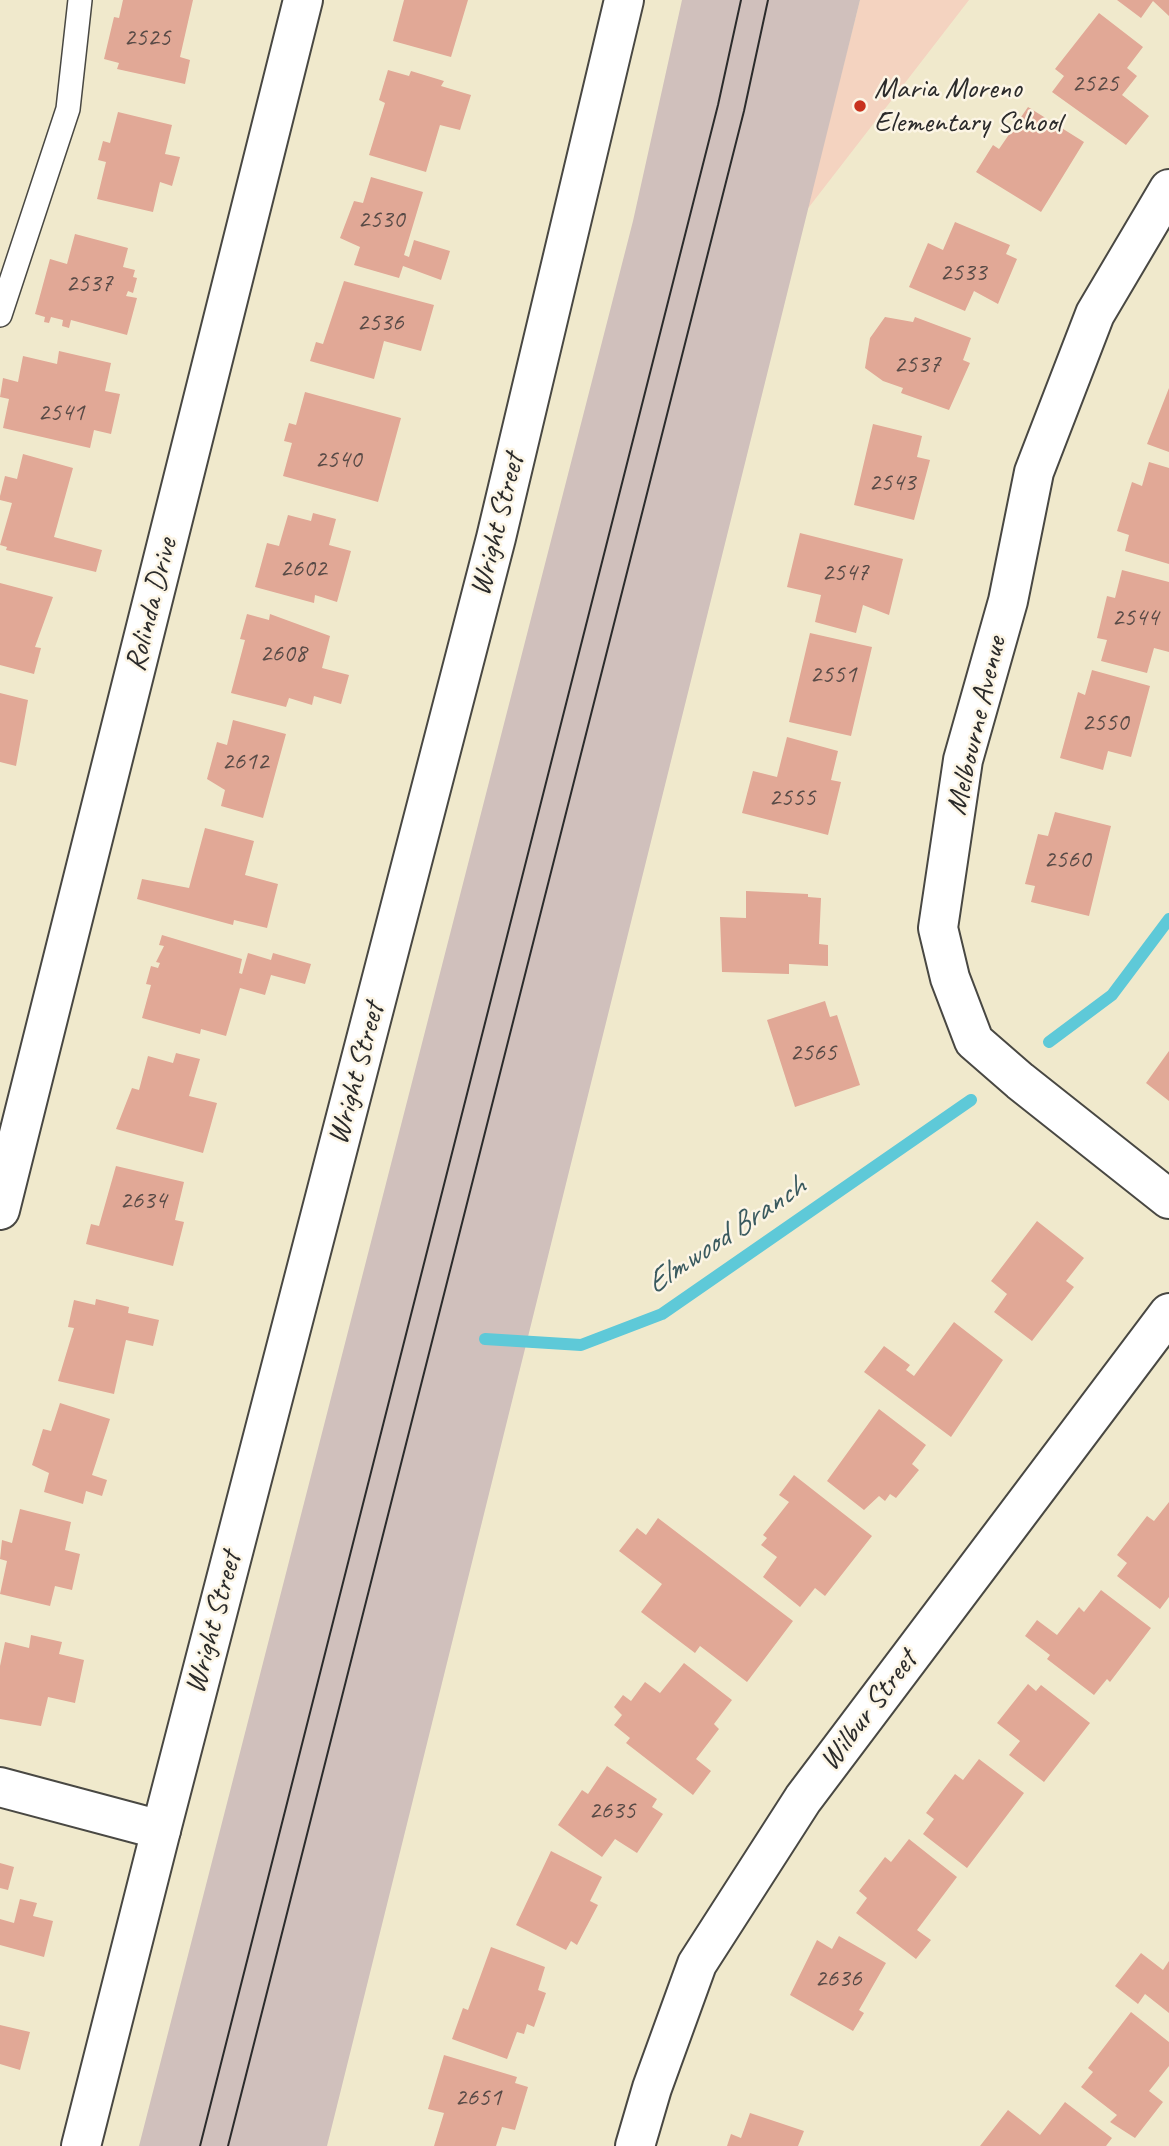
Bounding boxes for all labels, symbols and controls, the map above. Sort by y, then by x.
house number: 2525 [124,22,170,54]
house number: 2525 [1072,68,1118,100]
place label: Maria Moreno Elementary School [874,71,1061,141]
marker: Maria Moreno Elementary School [852,98,868,114]
house number: 2530 [358,204,404,236]
house number: 2533 [940,257,986,289]
house number: 2537 [66,268,112,300]
house number: 2536 [357,307,403,339]
house number: 2537 [894,349,940,381]
house number: 2541 [38,397,84,429]
house number: 2540 [315,444,361,476]
street label: Wright Street [463,450,533,600]
house number: 2543 [869,467,915,499]
street label: Rolinda Drive [118,535,186,675]
house number: 2602 [280,553,326,585]
house number: 2547 [822,557,868,589]
house number: 2544 [1112,602,1158,634]
street label: Melbourne Avenue [939,633,1015,819]
house number: 2608 [260,638,306,670]
house number: 2551 [810,659,856,691]
house number: 2550 [1082,707,1128,739]
house number: 2612 [222,746,268,778]
house number: 2555 [769,782,815,814]
house number: 2560 [1044,844,1090,876]
street label: Wright Street [321,999,393,1149]
house number: 2565 [790,1037,836,1069]
water label: Elmwood Branch [639,1168,813,1304]
house number: 2634 [120,1185,166,1217]
street label: Wright Street [178,1548,250,1698]
street label: Wilbur Street [812,1644,926,1778]
house number: 2635 [589,1795,635,1827]
house number: 2636 [815,1963,861,1995]
house number: 2651 [455,2082,501,2114]

